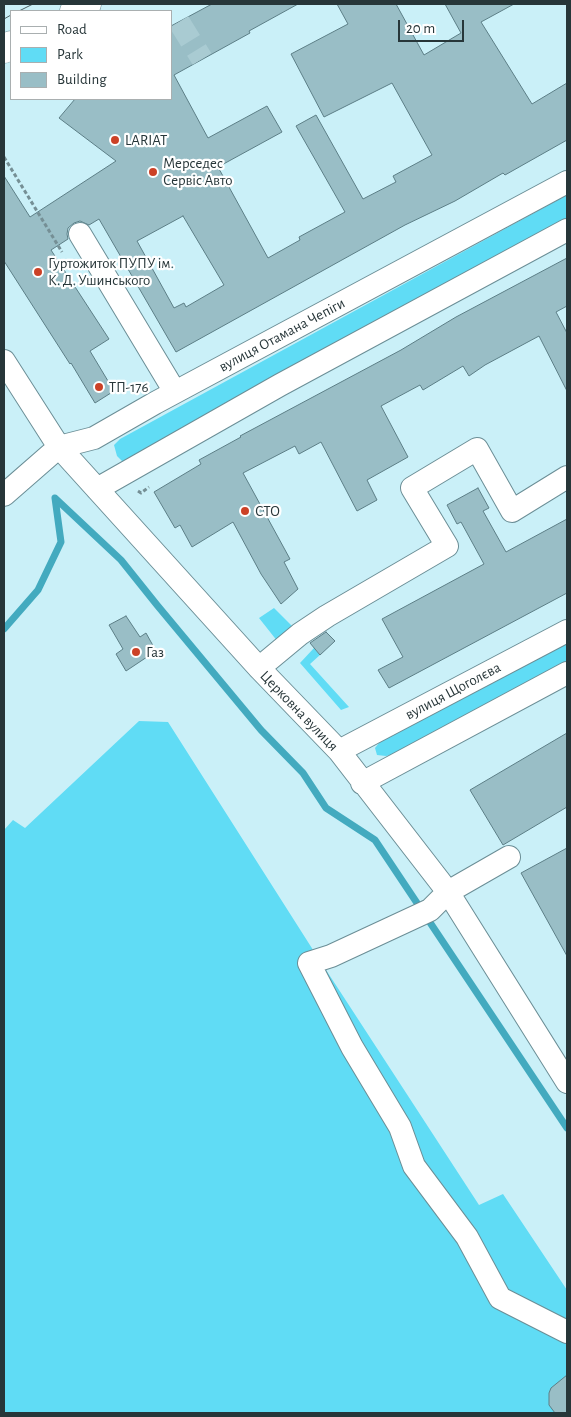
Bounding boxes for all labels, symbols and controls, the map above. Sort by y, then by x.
legend [10,10,172,100]
scale bar [401,10,467,42]
text: 20 m [406,21,435,36]
text: Road [57,22,87,37]
text: Park [57,47,83,62]
text: Building [57,72,107,87]
place label: LARIAT [125,131,167,149]
marker: LARIAT [109,134,121,146]
place label: Мерседес Сервіс Авто [163,154,233,189]
marker: Мерседес Сервіс Авто [147,166,159,178]
place label: Гуртожиток ПУПУ ім. К. Д. Ушинського [48,254,174,289]
marker: Гуртожиток ПУПУ ім. К. Д. Ушинського [32,266,44,278]
street label: вулиця Отамана Чепіги [216,294,348,376]
place label: ТП-176 [109,378,149,396]
marker: ТП-176 [93,381,105,393]
place label: СТО [255,502,280,520]
marker: СТО [239,505,251,517]
place label: Газ [146,643,164,661]
marker: Газ [130,646,142,658]
street label: вулиця Щоголєва [402,658,504,724]
street label: Церковна вулиця [256,667,342,755]

